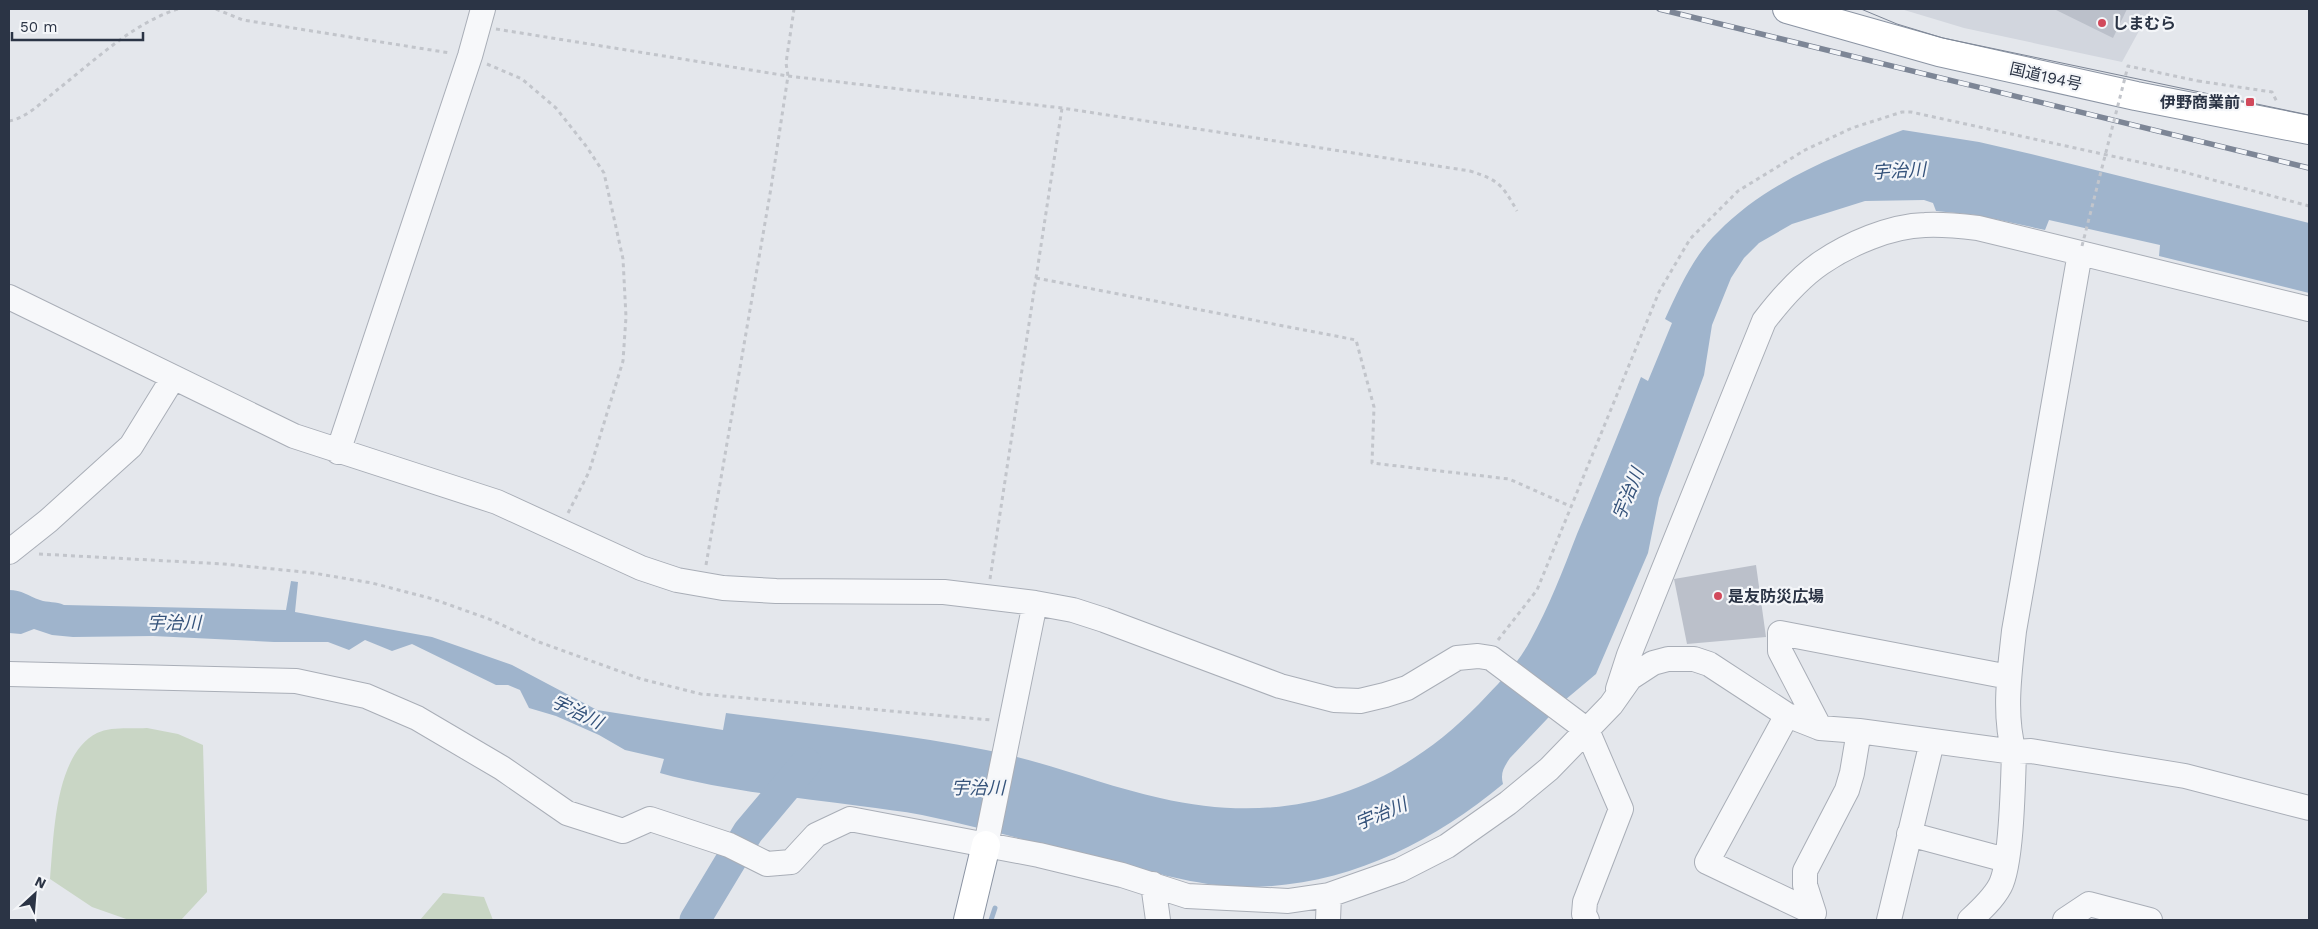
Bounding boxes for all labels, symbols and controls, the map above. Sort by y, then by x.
scale bar [12,10,144,42]
place label: しまむら [2112,14,2176,33]
marker: しまむら [2096,17,2108,29]
text: 50 m [20,18,57,36]
street label: 国道194号 [2008,59,2084,94]
place label: 伊野商業前 [2159,93,2240,112]
marker: 伊野商業前 [2244,96,2256,108]
water label: 宇治川 [1871,158,1928,182]
water label: 宇治川 [1608,463,1648,523]
place label: 是友防災広場 [1728,587,1824,606]
marker: 是友防災広場 [1712,590,1724,602]
water label: 宇治川 [147,612,203,633]
water label: 宇治川 [548,690,608,734]
water label: 宇治川 [951,777,1007,798]
water label: 宇治川 [1352,793,1412,834]
north arrow [10,869,60,919]
text: N [33,873,49,892]

